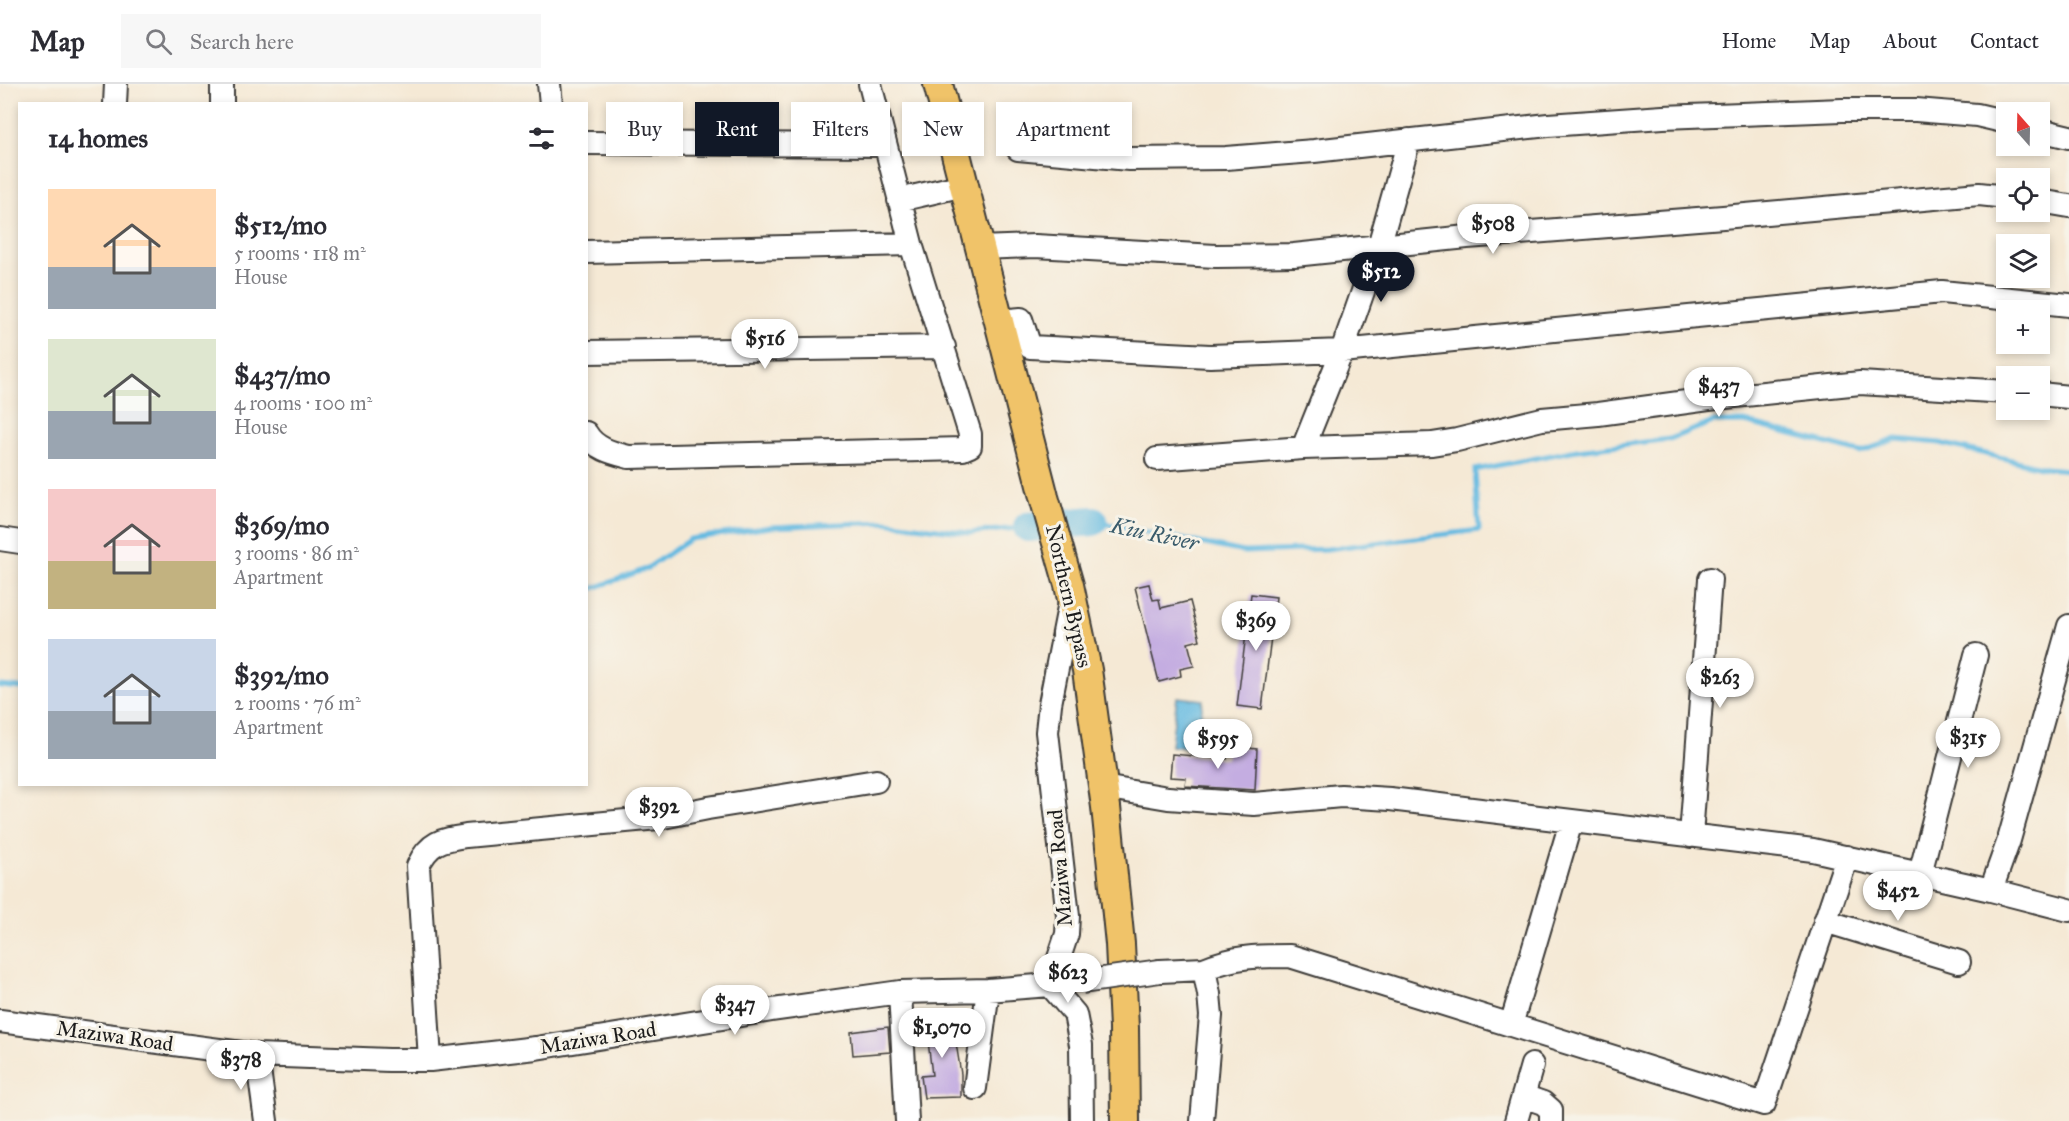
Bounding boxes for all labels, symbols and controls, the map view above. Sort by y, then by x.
search box [121,14,541,68]
text: Map [30,24,85,59]
icon: search [142,25,175,58]
text: Search here [190,28,294,55]
text: Home [1721,28,1776,54]
text: Map [1809,28,1850,54]
text: About [1883,28,1937,54]
text: Contact [1970,28,2039,54]
chip: Buy [606,102,683,156]
chip: Rent [695,102,779,156]
chip: Filters [791,102,890,156]
chip: New [902,102,984,156]
chip: Apartment [996,102,1132,156]
north arrow [1996,102,2050,156]
map controls [1996,102,2050,420]
text: 14 homes [48,122,148,154]
icon: filters [525,122,558,155]
button: locate [1996,168,2050,222]
pin: $508 [1457,204,1529,255]
text: $512/mo [234,209,327,241]
text: $508 [1471,211,1515,235]
icon: home [96,213,168,285]
button: layers [1996,234,2050,288]
text: 5 rooms · 118 m² [234,241,366,265]
pin: $512 [1345,252,1417,303]
text: $512 [1361,259,1401,283]
text: House [234,265,288,289]
button: + [1996,300,2050,354]
pin: $516 [729,319,801,370]
text: $516 [745,326,785,350]
text: $437/mo [234,359,330,391]
icon: home [96,363,168,435]
button: − [1996,366,2050,420]
pin: $437 [1683,367,1755,418]
text: $437 [1698,374,1740,398]
text: 4 rooms · 100 m² [234,391,372,415]
text: House [234,415,288,439]
text: $369/mo [234,509,329,541]
water label: Kiu River [1108,511,1203,557]
icon: home [96,513,168,585]
street label: Northern Bypass [1040,522,1098,670]
text: 3 rooms · 86 m² [234,541,359,565]
text: Apartment [234,565,323,589]
pin: $369 [1220,601,1292,652]
text: $369 [1236,608,1277,632]
pin: $263 [1684,658,1756,709]
text: $392/mo [234,659,329,691]
icon: home [96,663,168,735]
text: $263 [1700,665,1740,689]
text: 2 rooms · 76 m² [234,691,361,715]
text: Apartment [234,715,323,739]
pin: $315 [1932,718,2004,769]
pin: $595 [1182,719,1254,770]
text: $315 [1949,725,1987,749]
text: $595 [1197,726,1239,750]
pin: $392 [623,787,695,838]
text: $392 [639,794,679,818]
street label: Maziwa Road [1042,808,1078,928]
pin: $452 [1862,871,1934,922]
text: $452 [1877,878,1919,902]
pin: $623 [1032,953,1104,1004]
text: $623 [1048,960,1088,984]
pin: $347 [699,985,771,1036]
text: $347 [715,992,755,1016]
pin: $1,070 [893,1008,991,1059]
street label: Maziwa Road [55,1015,176,1057]
text: $1,070 [912,1015,972,1039]
street label: Maziwa Road [538,1016,659,1060]
pin: $378 [205,1040,277,1091]
text: $378 [220,1047,262,1071]

